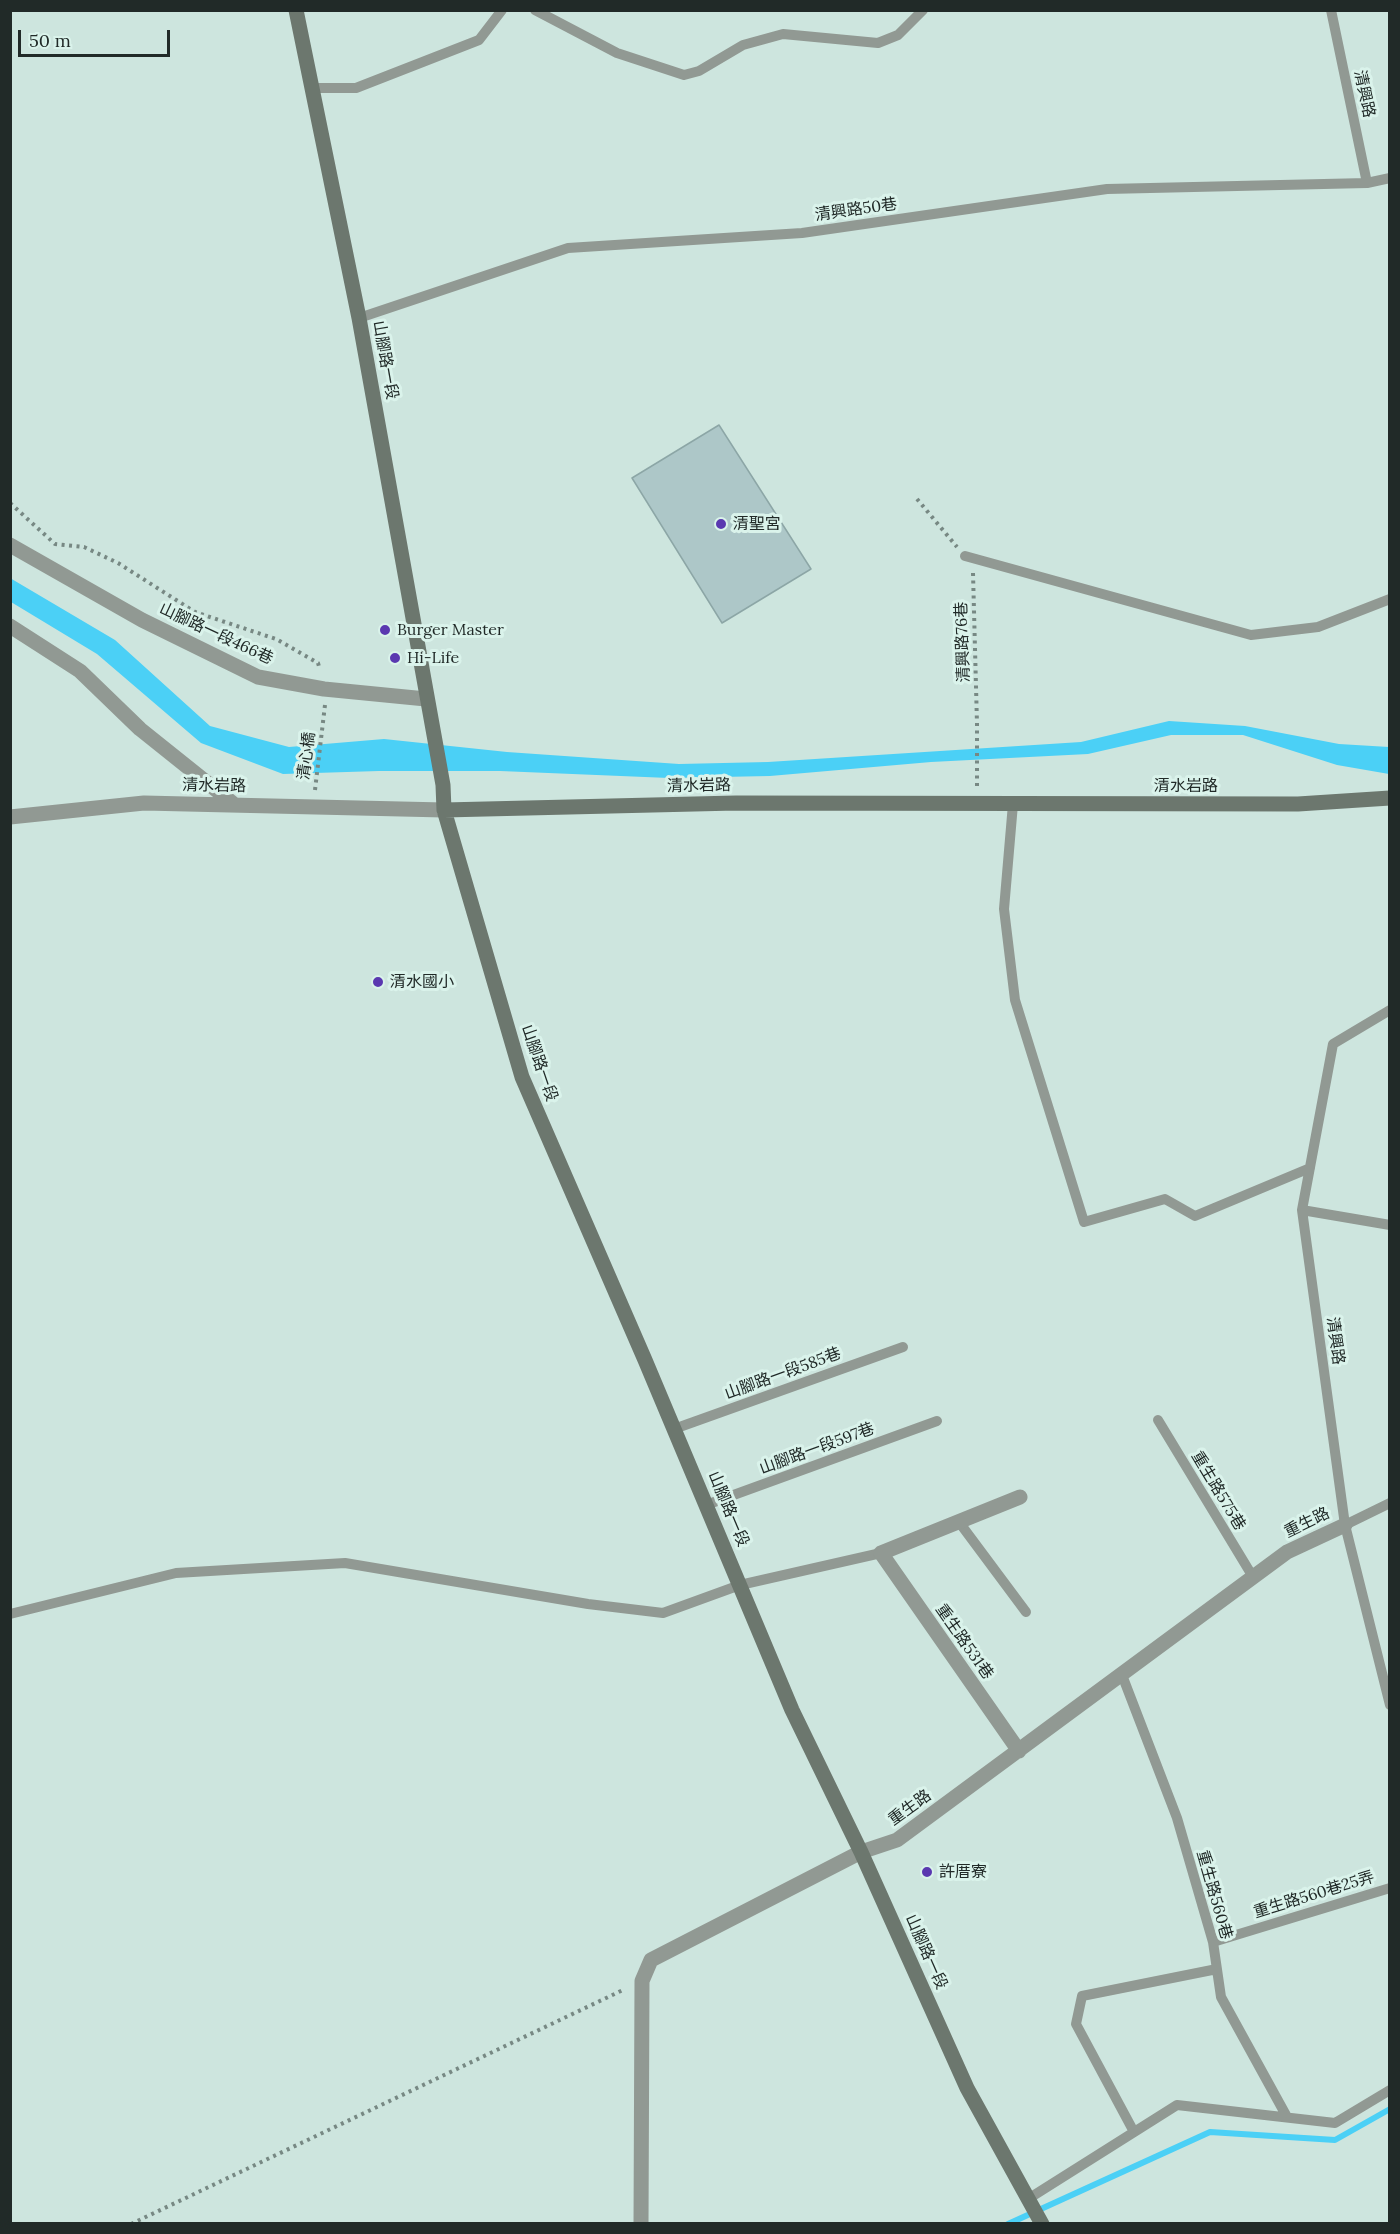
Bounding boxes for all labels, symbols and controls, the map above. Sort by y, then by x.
scale bar [21,18,172,56]
text: 50 m [29,29,71,52]
street label: 清興路 [1350,69,1378,119]
street label: 清興路50巷 [814,195,898,225]
street label: 山腳路一段 [369,319,401,401]
place label: 清聖宮 [733,514,781,534]
marker: 清聖宮 [714,517,728,531]
street label: 山腳路一段466巷 [156,599,276,669]
street label: 清興路76巷 [952,601,974,683]
place label: Burger Master [397,620,504,640]
marker: Burger Master [378,623,392,637]
place label: Hi-Life [407,648,459,668]
marker: Hi-Life [388,651,402,665]
street label: 清心橋 [295,731,319,781]
street label: 清水岩路 [182,776,246,796]
street label: 清水岩路 [667,776,731,796]
street label: 清水岩路 [1154,776,1218,796]
place label: 清水國小 [390,972,454,992]
marker: 清水國小 [371,975,385,989]
street label: 山腳路一段 [517,1022,561,1104]
street label: 清興路 [1322,1316,1348,1366]
street label: 山腳路一段585巷 [722,1344,844,1404]
street label: 山腳路一段597巷 [757,1419,877,1479]
street label: 重生路575巷 [1187,1448,1249,1534]
street label: 山腳路一段 [704,1468,752,1550]
street label: 重生路 [1281,1504,1333,1542]
street label: 重生路531巷 [931,1601,997,1683]
street label: 重生路 [885,1786,935,1830]
street label: 重生路560巷 [1192,1848,1236,1942]
place label: 許厝寮 [939,1862,987,1882]
marker: 許厝寮 [920,1865,934,1879]
street label: 重生路560巷25弄 [1251,1868,1377,1922]
street label: 山腳路一段 [901,1912,951,1992]

